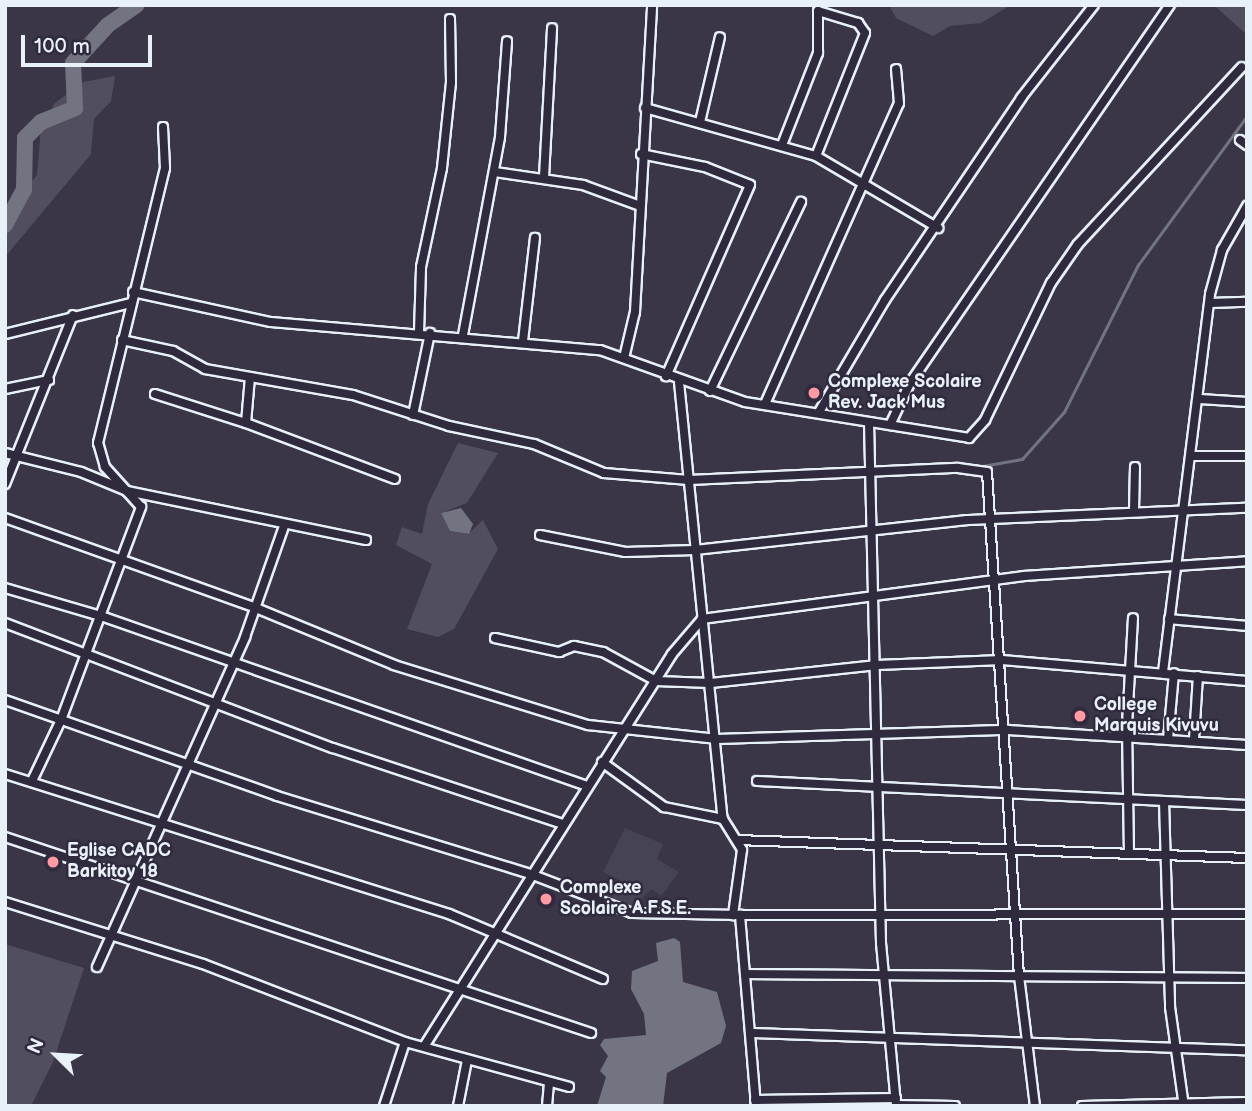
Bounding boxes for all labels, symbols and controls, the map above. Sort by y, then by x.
scale bar [24,21,156,65]
text: 100 m [34,34,90,59]
place label: Complexe Scolaire Rev. Jack Mus [828,372,982,414]
marker: Complexe Scolaire Rev. Jack Mus [806,385,822,401]
place label: College Marquis Kivuvu [1094,695,1219,738]
marker: College Marquis Kivuvu [1072,708,1088,724]
place label: Eglise CADC Barkitoy 18 [67,841,171,884]
marker: Eglise CADC Barkitoy 18 [45,854,61,870]
place label: Complexe Scolaire A.F.S.E. [560,878,691,920]
marker: Complexe Scolaire A.F.S.E. [538,891,554,907]
north arrow [21,1020,91,1090]
text: N [23,1035,50,1057]

